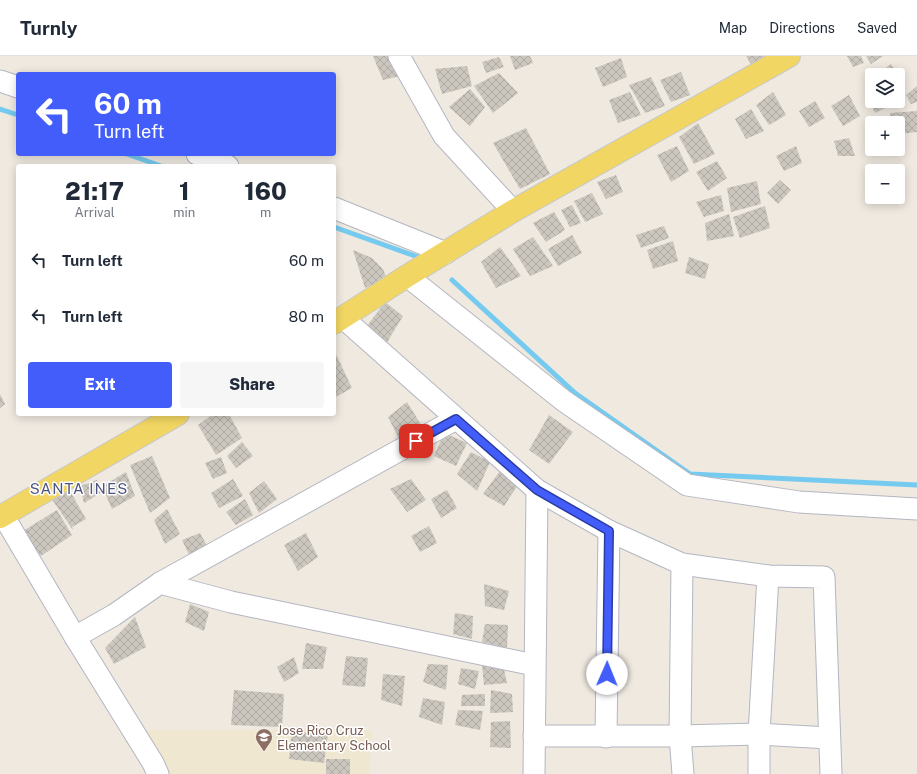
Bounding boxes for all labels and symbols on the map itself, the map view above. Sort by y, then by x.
pin [399,424,433,458]
district label: SANTA INES [30,480,128,497]
position arrow [586,653,628,695]
place label: Jose Rico Cruz Elementary School [277,723,391,753]
school or university icon: Jose Rico Cruz Elementary School [254,727,274,752]

